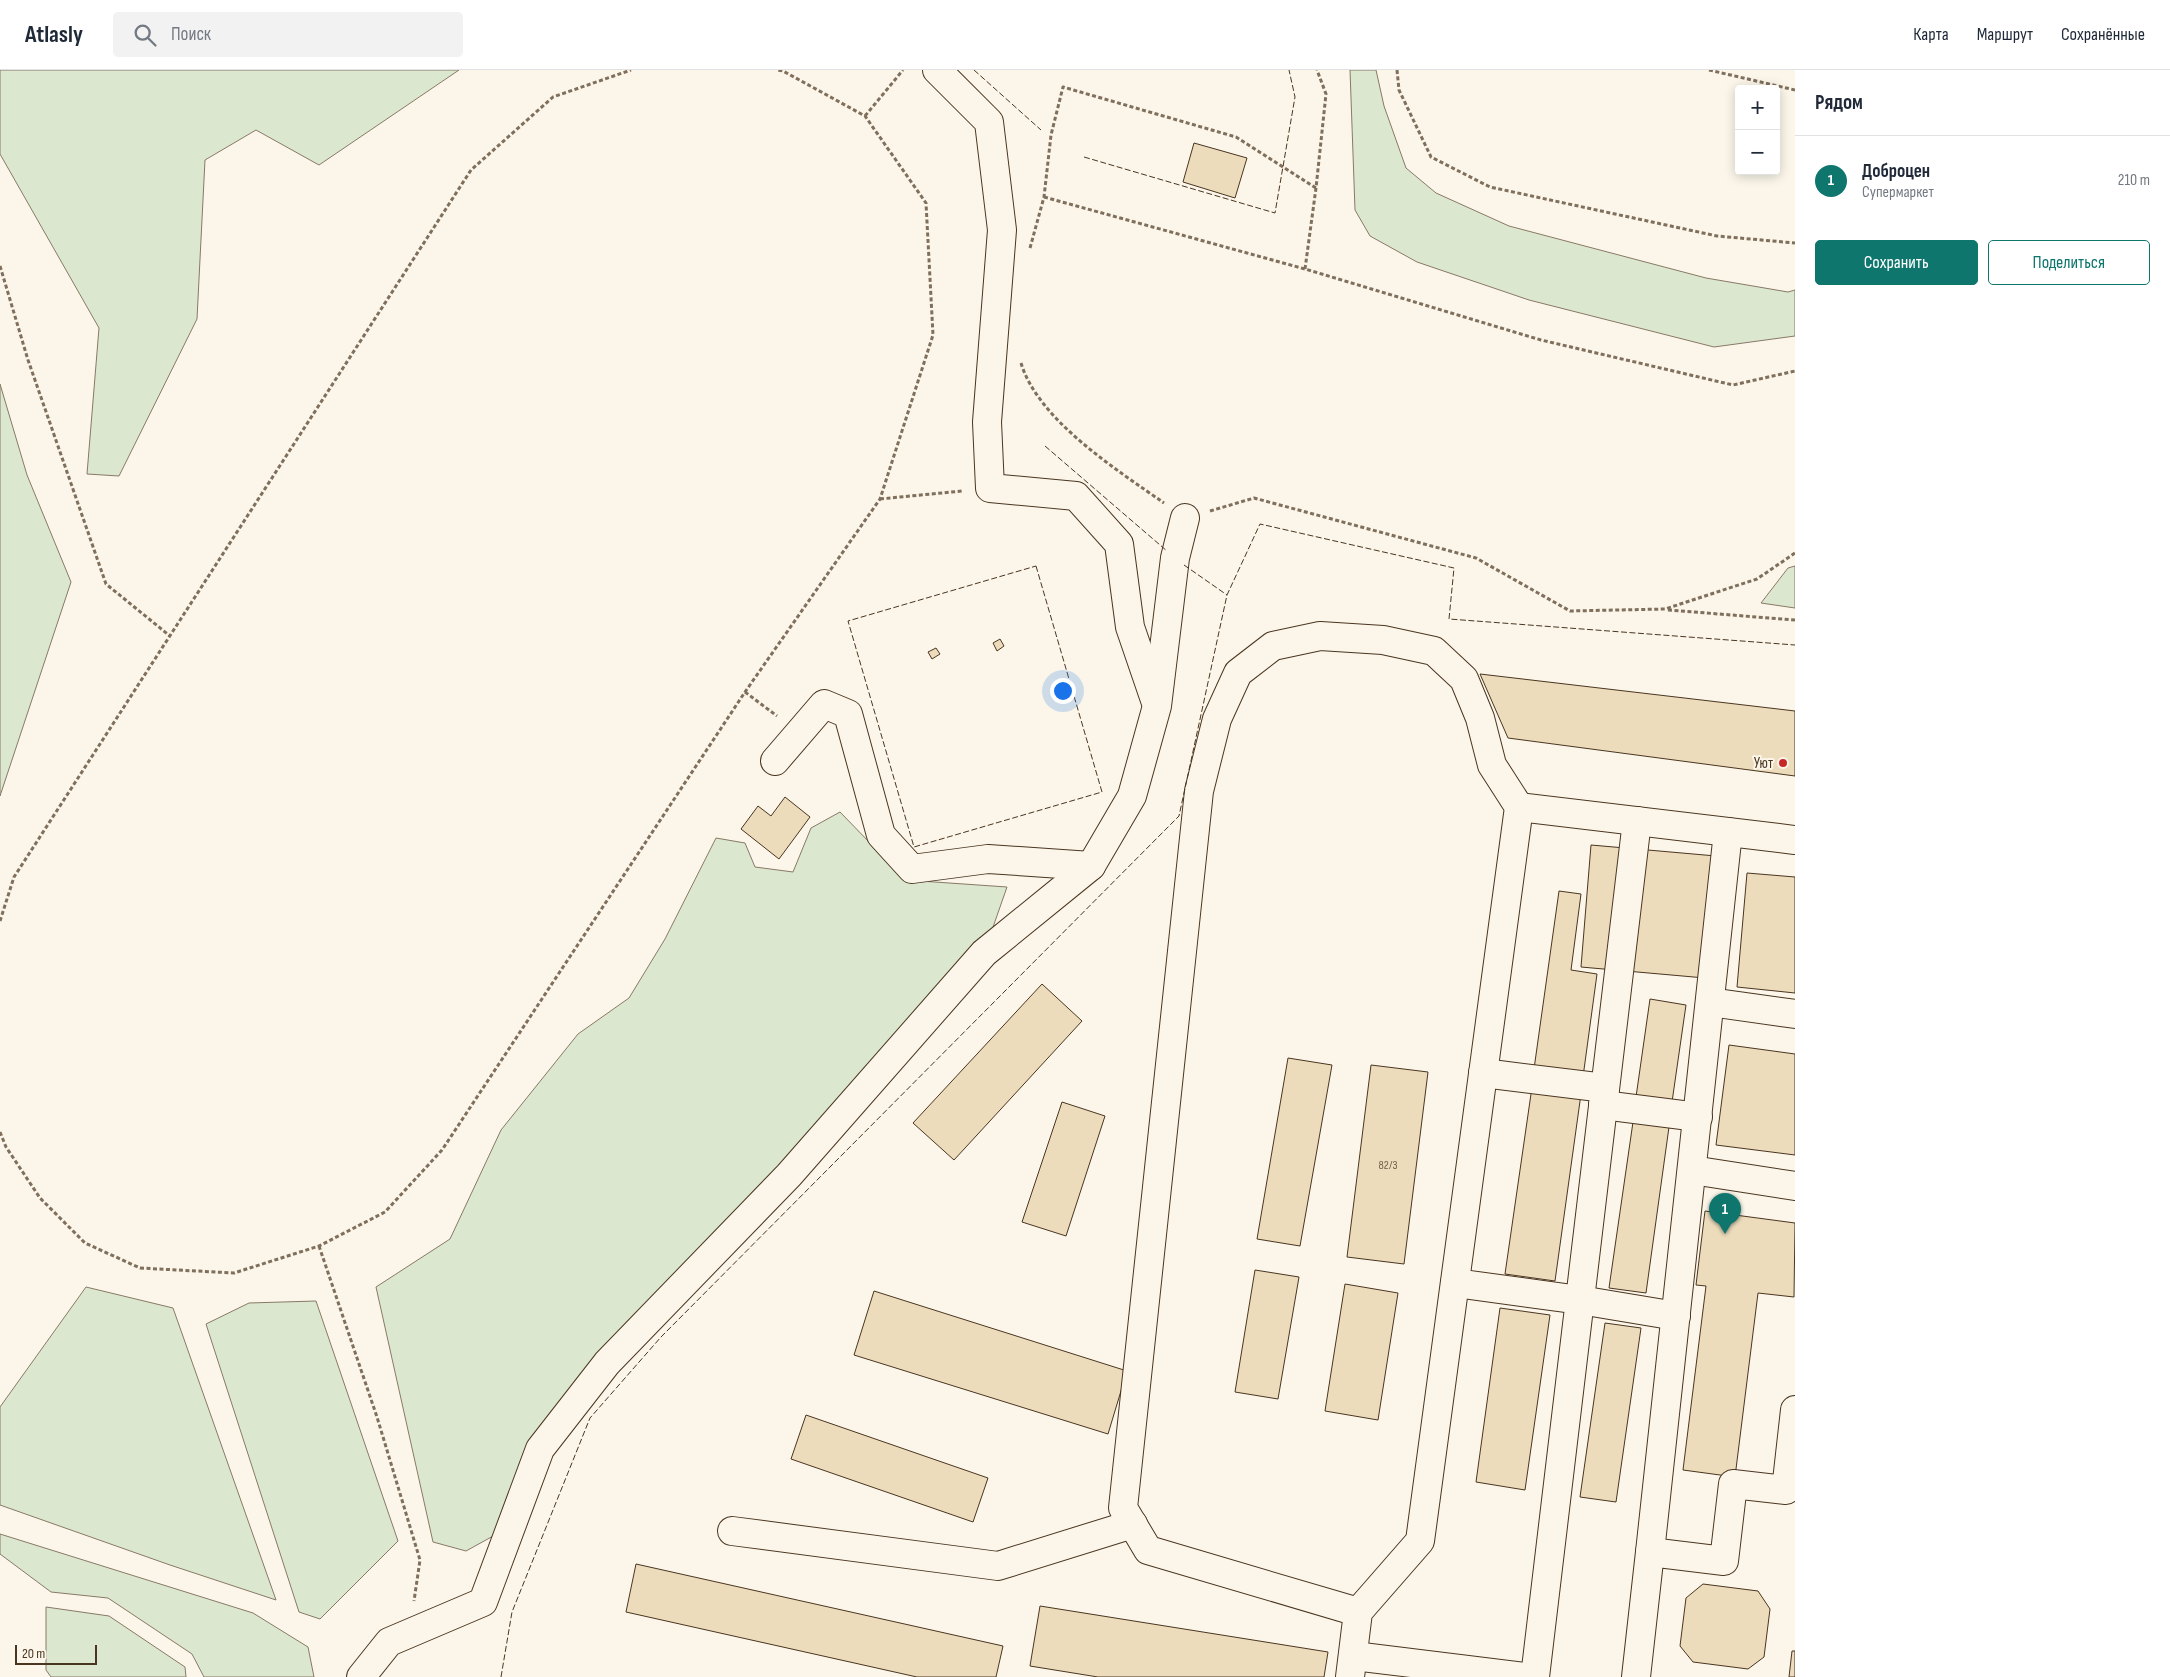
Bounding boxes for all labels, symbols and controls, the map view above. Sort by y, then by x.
search box [113,12,463,57]
text: Atlasly [25,20,83,49]
icon: search [131,21,159,49]
text: Поиск [171,23,211,46]
text: Карта [1913,24,1949,45]
text: Маршрут [1977,24,2033,45]
text: Сохранённые [2061,24,2145,45]
map controls [1735,85,1780,175]
button: + [1735,85,1780,130]
text: Рядом [1815,90,1863,115]
button: − [1735,130,1780,175]
text: Доброцен [1862,160,1930,183]
text: 1 [1828,171,1834,190]
text: 210 m [2118,171,2150,190]
text: Супермаркет [1862,183,1934,202]
button: Сохранить [1815,240,1978,285]
button: Поделиться [1988,240,2150,285]
your location [1050,678,1076,704]
place label: Уют [1754,754,1773,773]
marker: Уют [1777,757,1789,769]
house number: 82/3 [1378,1158,1398,1173]
pin: 1 [1709,1193,1741,1234]
scale bar [15,1642,98,1665]
text: 20 m [22,1645,45,1662]

